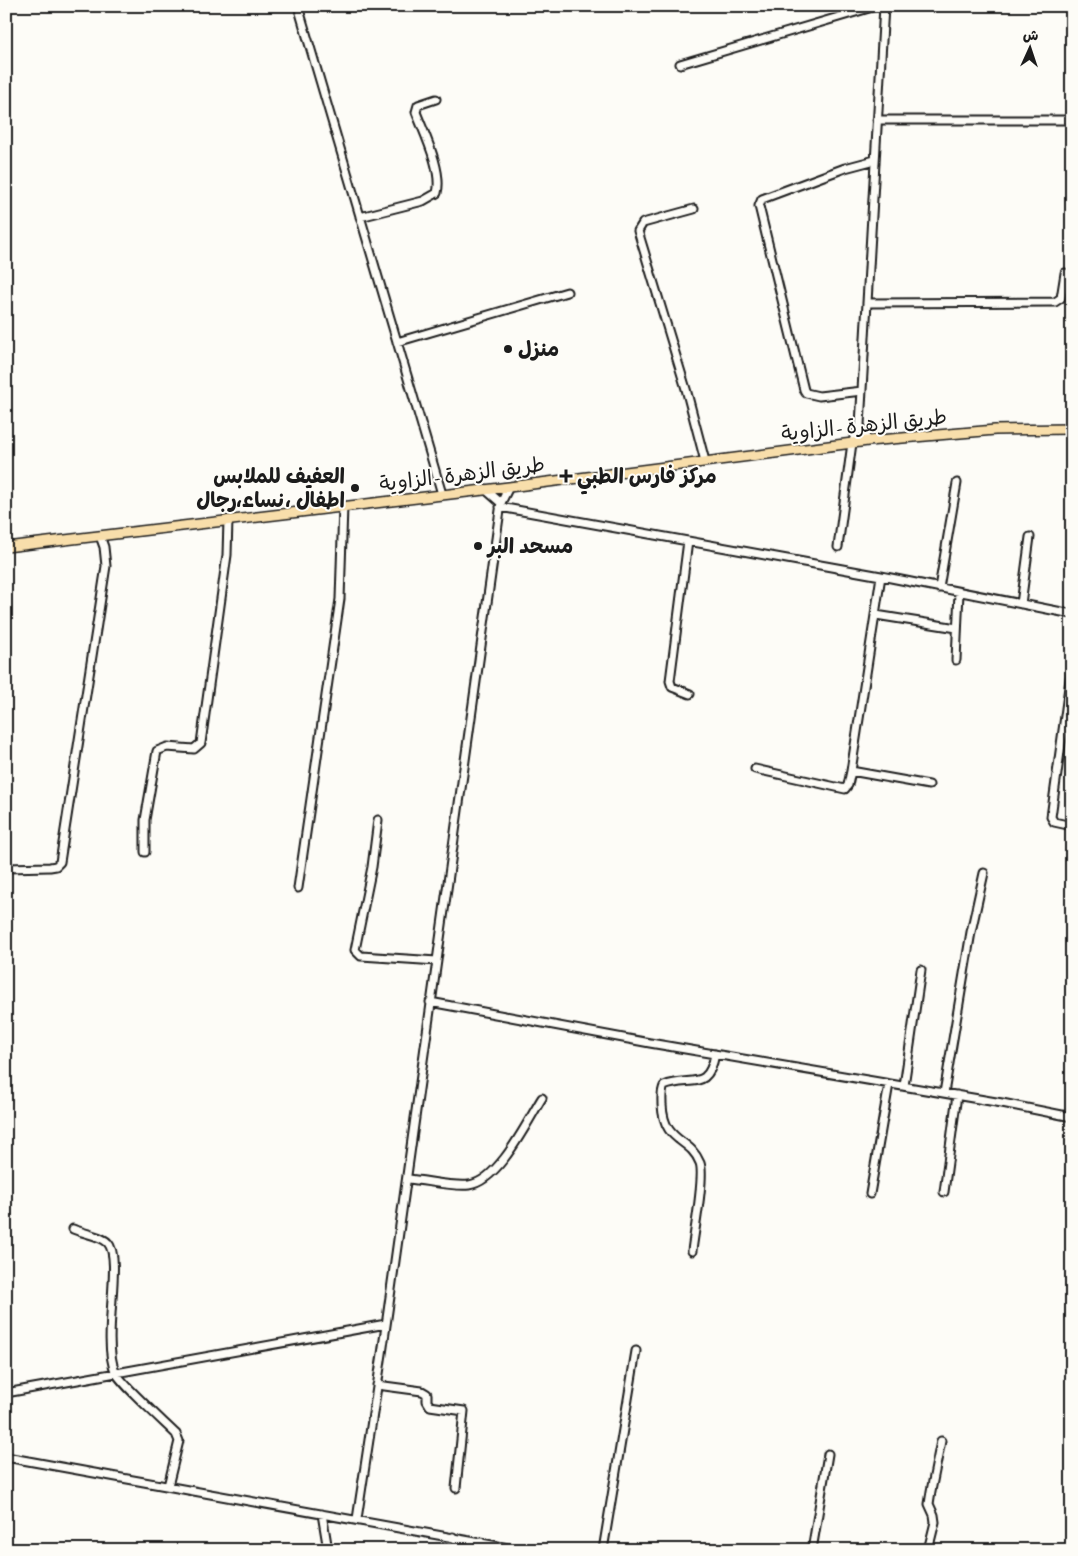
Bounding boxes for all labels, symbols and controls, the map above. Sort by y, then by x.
north arrow [1006,22,1056,72]
text: ش [1023,27,1039,44]
place label: منزل [518,336,559,362]
marker: منزل [502,343,514,355]
street label: طريق الزهرة -الزاوية [780,403,948,447]
street label: طريق الزهرة -الزاوية [378,451,546,497]
place label: العفيف للملابس اطفال ،نساء،رجال [196,463,345,513]
place label: مركز فارس الطبي [577,463,717,495]
marker: مركز فارس الطبي [559,469,573,483]
marker: العفيف للملابس اطفال ،نساء،رجال [349,482,361,494]
place label: مسحد البر [486,533,573,559]
marker: مسحد البر [472,540,484,552]

